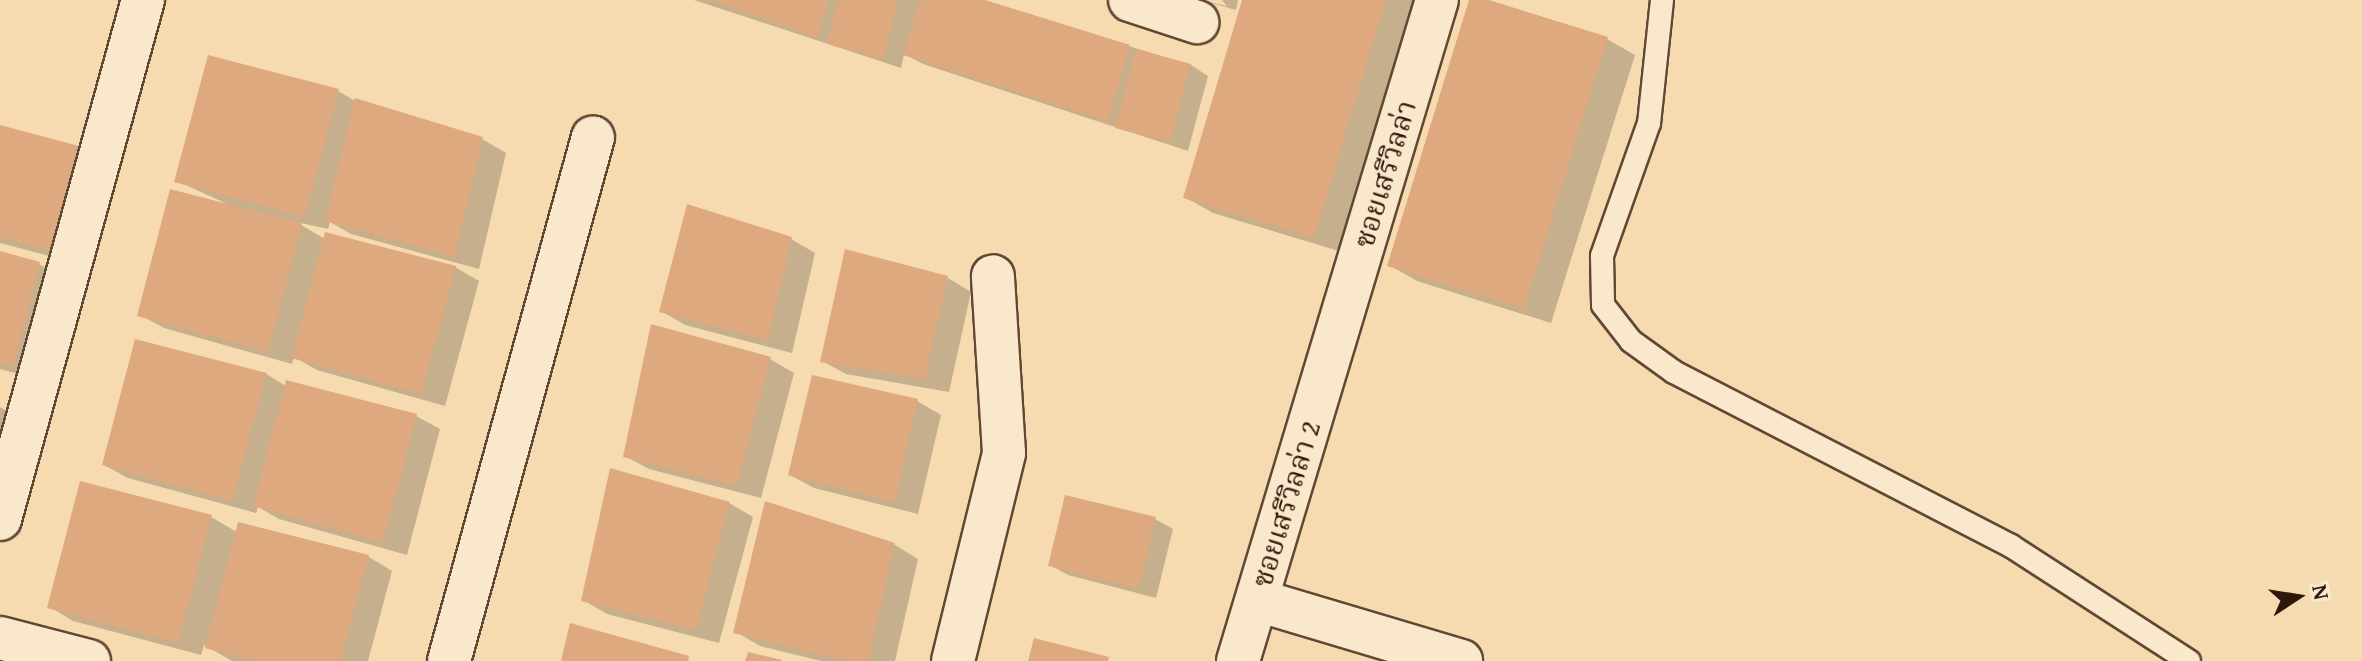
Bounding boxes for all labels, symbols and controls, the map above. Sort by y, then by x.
street label: ซอยเสรีวิลล่า [1347,96,1423,252]
street label: ซอยเสรีวิลล่า 2 [1245,417,1327,591]
north arrow [2258,557,2338,637]
text: N [2304,581,2339,603]

